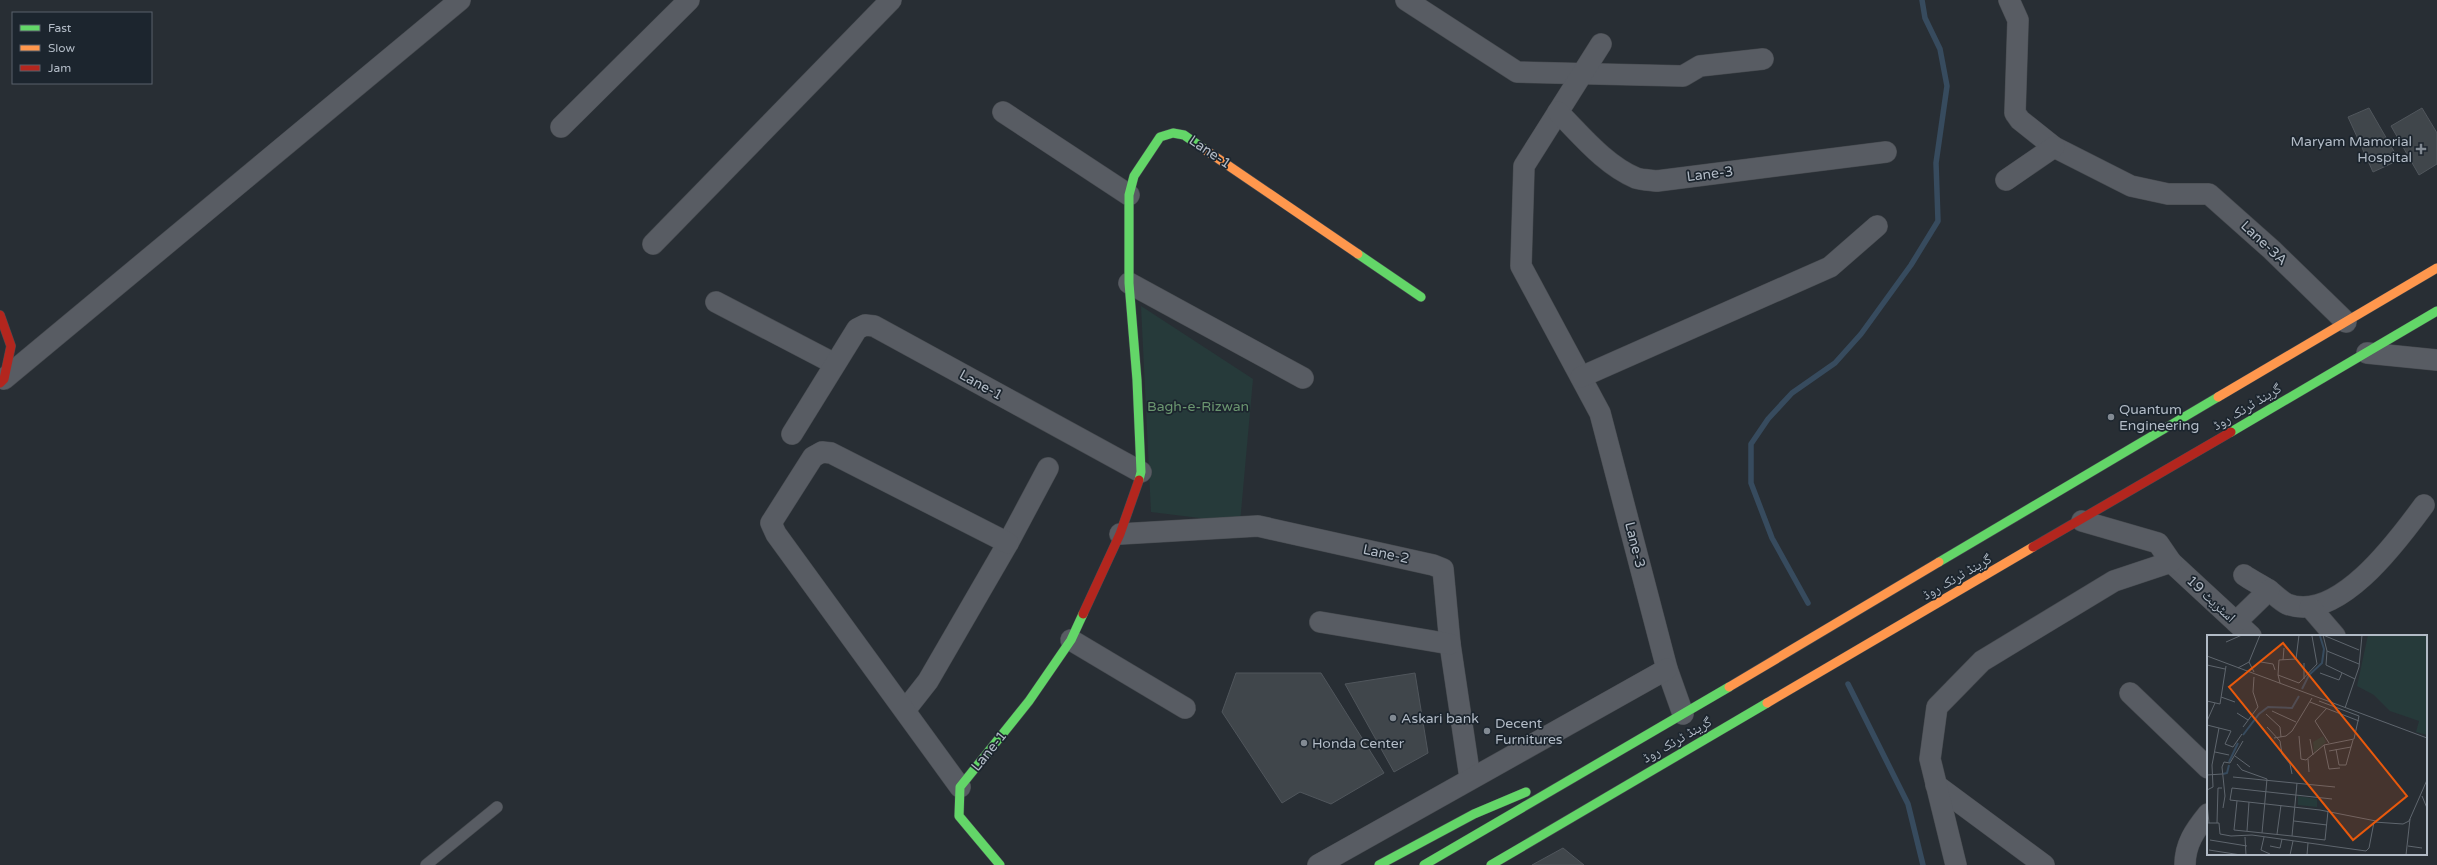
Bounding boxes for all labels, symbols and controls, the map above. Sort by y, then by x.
legend [12,12,152,84]
text: Fast [48,21,72,35]
text: Slow [48,41,75,55]
text: Jam [48,61,71,75]
street label: Lane-1 [1186,132,1234,172]
place label: Maryam Mamorial Hospital [2290,133,2412,166]
marker: Maryam Mamorial Hospital [2415,143,2427,155]
street label: Lane-3 [1686,163,1734,185]
street label: Lane-3A [2237,217,2291,269]
street label: Lane-1 [956,366,1006,404]
street label: گرینڈ ٹرنک روڈ [2210,380,2285,434]
park label: Bagh-e-Rizwan [1147,398,1249,415]
place label: Quantum Engineering [2119,401,2199,434]
marker: Quantum Engineering [2106,412,2116,422]
street label: Lane-3 [1621,520,1649,570]
street label: Lane-2 [1361,541,1411,567]
street label: گرینڈ ٹرنک روڈ [1919,550,1995,604]
street label: اسٹریٹ 19 [2183,572,2239,626]
inset map [2207,635,2427,855]
place label: Askari bank [1401,710,1479,727]
marker: Askari bank [1388,713,1398,723]
street label: گرینڈ ٹرنک روڈ [1639,713,1715,767]
place label: Decent Furnitures [1495,715,1563,748]
marker: Decent Furnitures [1482,726,1492,736]
street label: Lane-1 [968,727,1010,775]
place label: Honda Center [1312,735,1405,752]
marker: Honda Center [1299,738,1309,748]

